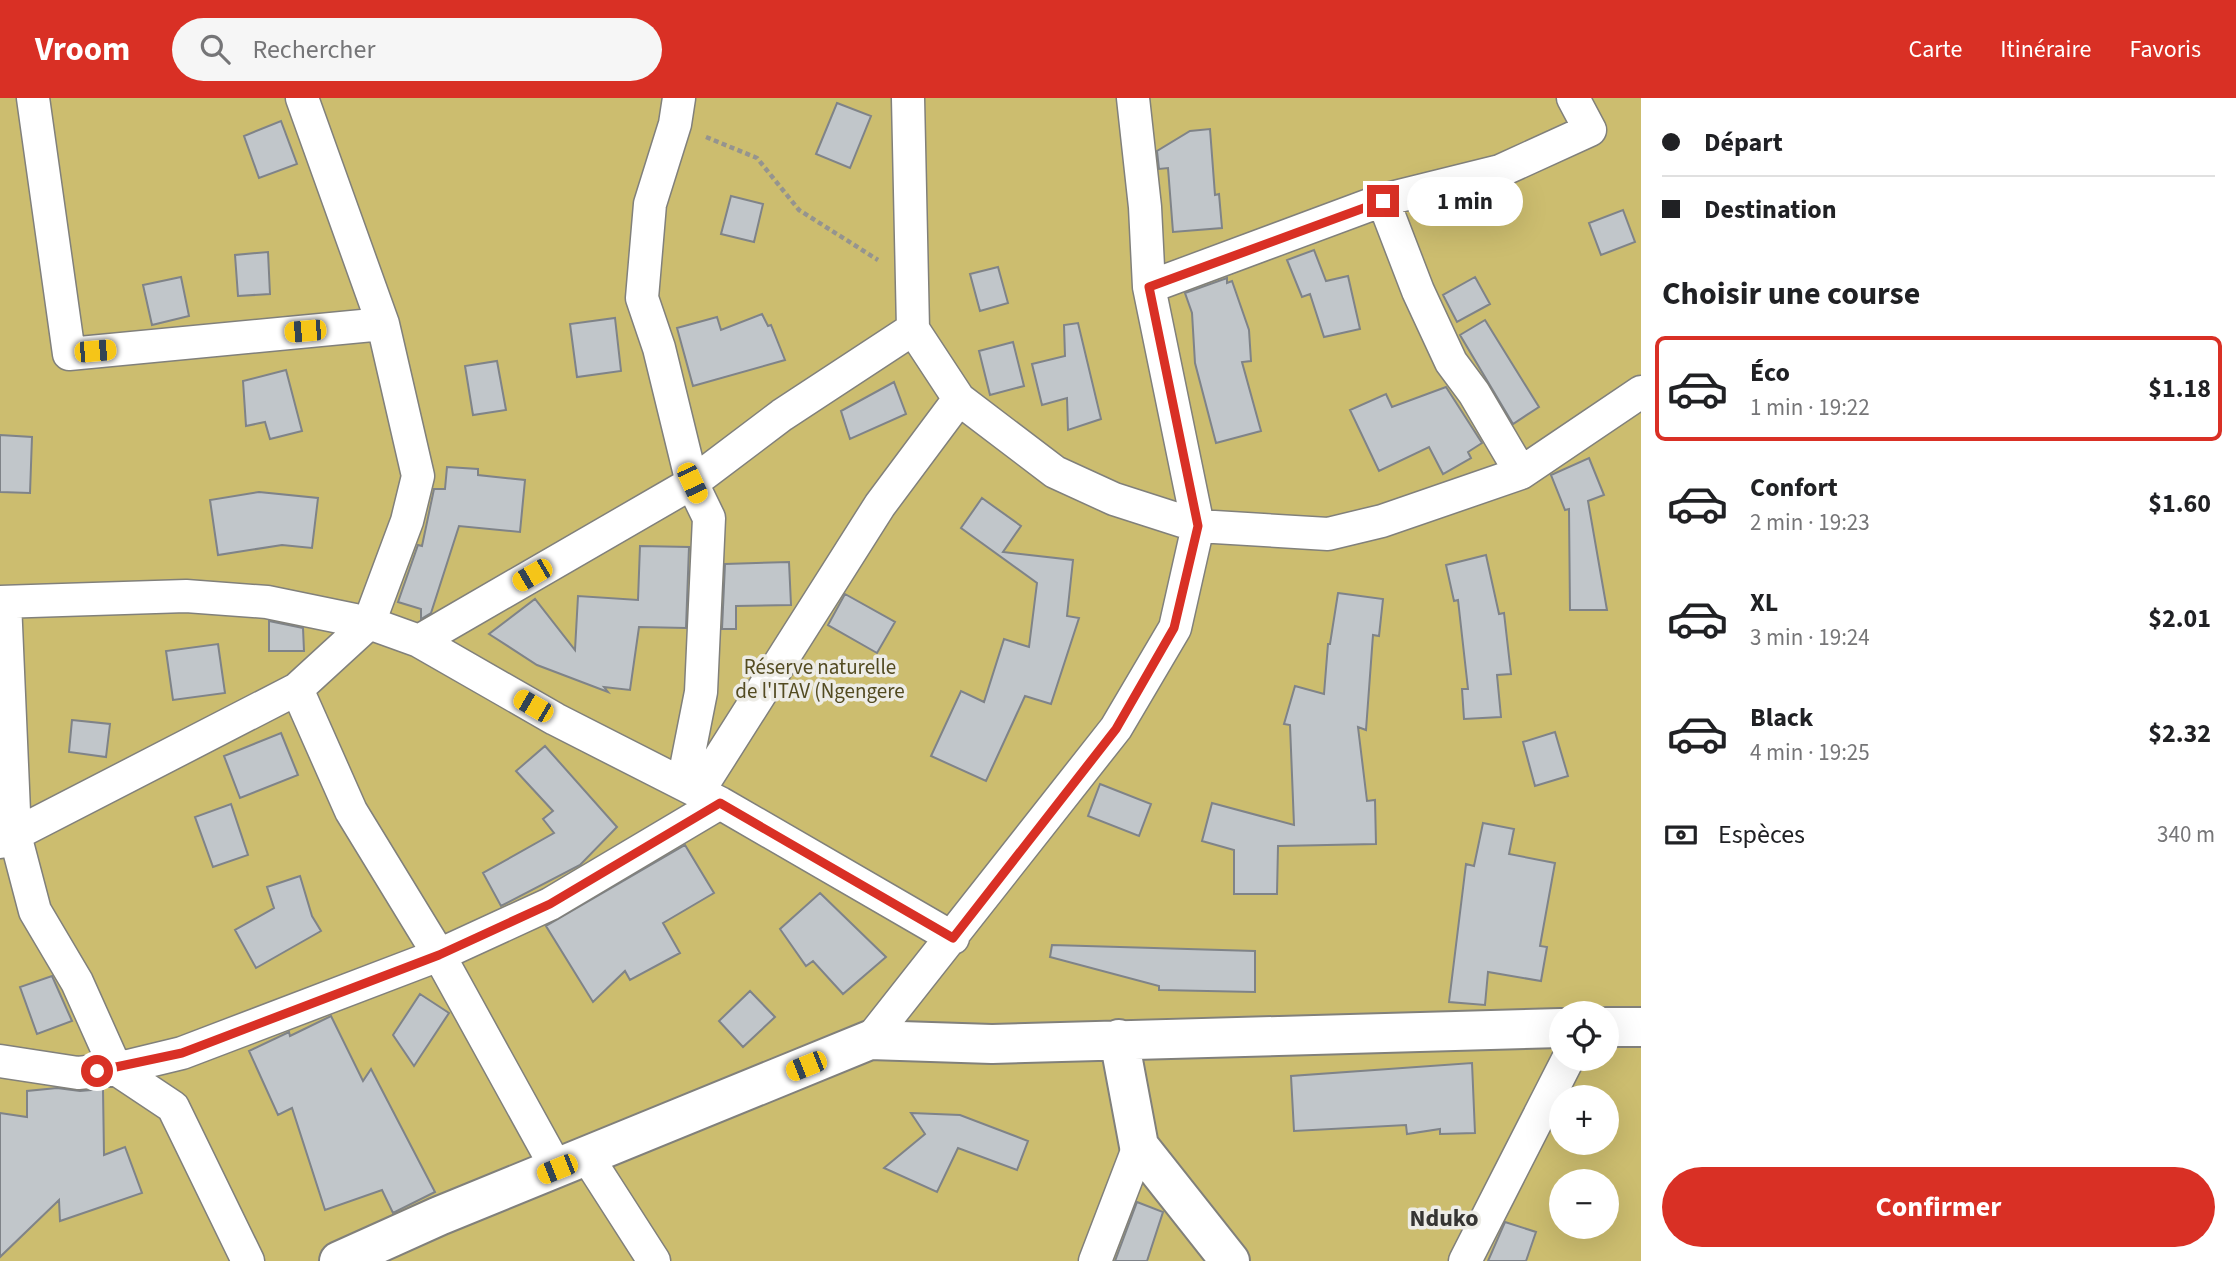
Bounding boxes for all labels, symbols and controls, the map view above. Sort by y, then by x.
search box [172,18,662,81]
text: Vroom [35,26,130,73]
icon: search [196,30,234,68]
text: Rechercher [252,31,375,68]
text: Carte [1908,32,1962,67]
text: Itinéraire [2000,32,2091,67]
text: Favoris [2129,32,2201,67]
text: Départ [1704,124,1783,161]
callout: 1 min [1408,176,1523,226]
route end [1367,185,1399,217]
text: 1 min [1437,185,1493,218]
text: Destination [1704,191,1837,228]
text: Choisir une course [1662,271,1920,317]
car [284,319,327,343]
car [74,339,117,363]
text: Éco [1750,354,1790,391]
icon: car [1666,357,1729,420]
text: $1.18 [2148,370,2211,407]
text: 1 min · 19:22 [1750,391,1870,424]
car [674,460,711,506]
text: Confort [1750,469,1838,506]
icon: car [1666,472,1729,535]
text: $1.60 [2148,485,2211,522]
text: 2 min · 19:23 [1750,506,1870,539]
car [509,555,556,595]
text: XL [1750,584,1778,621]
icon: car [1666,587,1729,650]
text: $2.01 [2148,600,2211,637]
text: 3 min · 19:24 [1750,621,1870,654]
park label: Réserve naturelle de l'ITAV (Ngengere [735,652,905,706]
car [510,686,557,726]
text: Black [1750,699,1813,736]
icon: car [1666,702,1729,765]
text: $2.32 [2148,715,2211,752]
text: 4 min · 19:25 [1750,736,1870,769]
icon: cash [1662,816,1700,854]
text: Espèces [1718,816,1805,853]
text: 340 m [2157,818,2215,851]
map controls [1549,1001,1619,1239]
button: locate [1549,1001,1619,1071]
car [783,1048,830,1084]
route start [81,1055,113,1087]
button: + [1549,1085,1619,1155]
car [534,1151,581,1187]
button: Confirmer [1662,1167,2215,1247]
button: − [1549,1169,1619,1239]
district label: Nduko [1409,1201,1479,1236]

